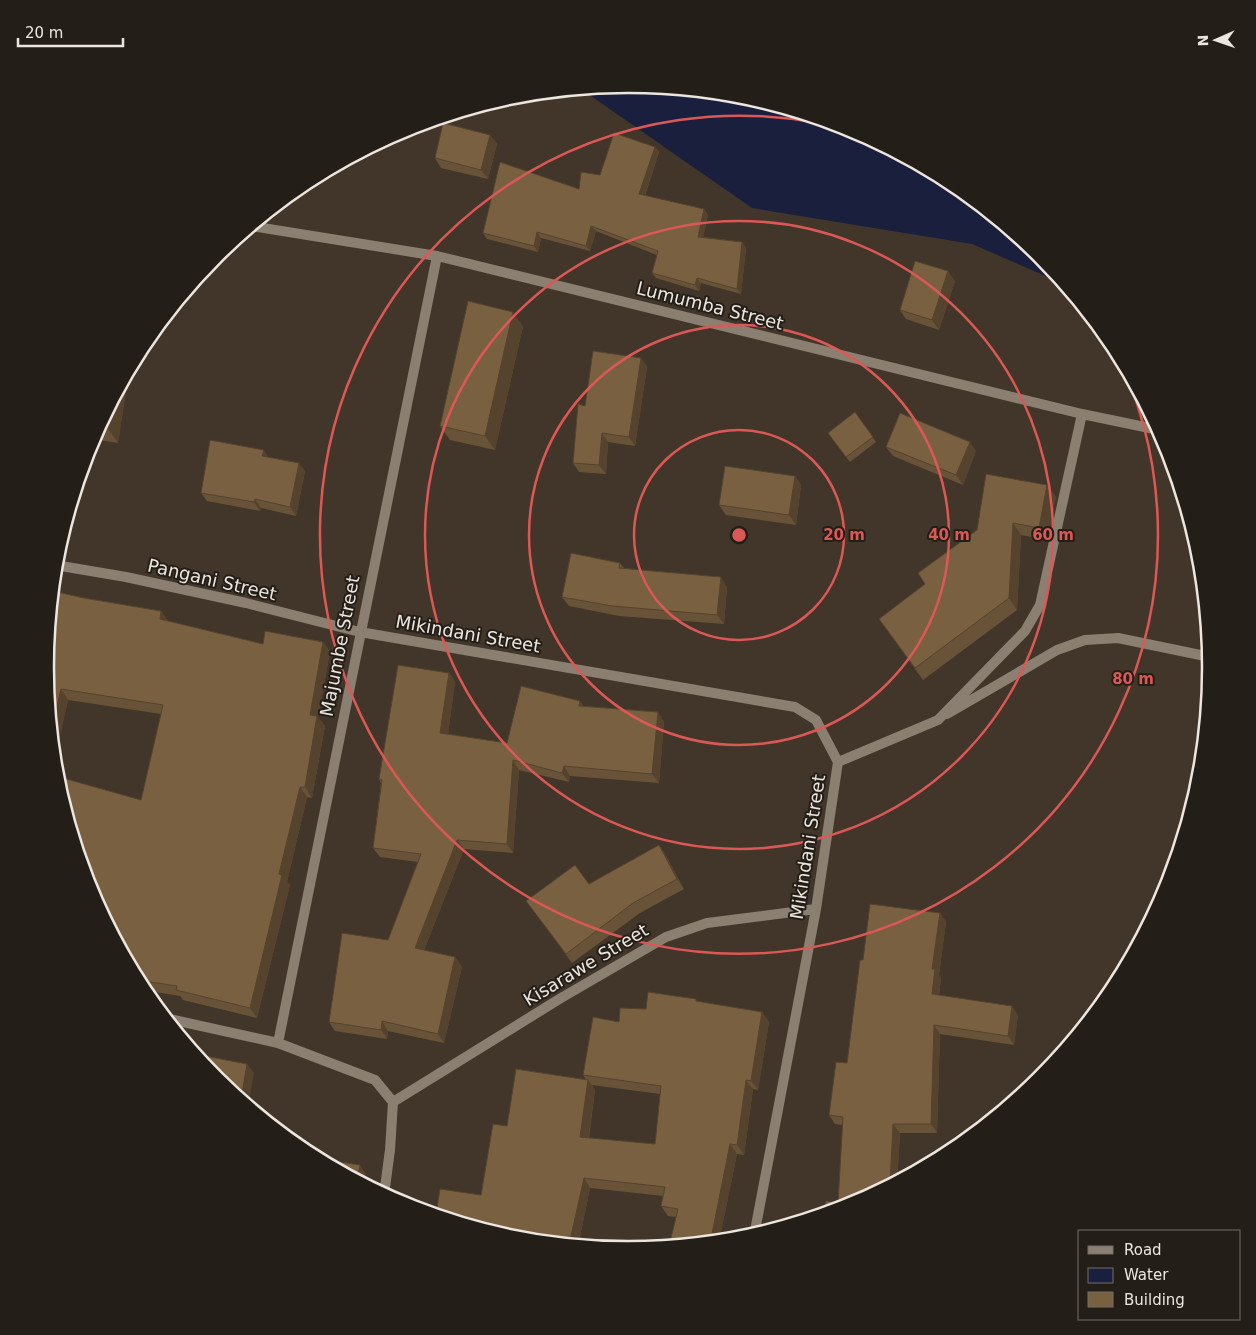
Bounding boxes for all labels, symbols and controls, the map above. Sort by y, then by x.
scale bar [18,15,122,47]
north arrow [1191,15,1241,65]
text: 20 m [25,24,63,42]
text: N [1195,34,1211,47]
street label: Lumumba Street [635,277,786,334]
centre of rings [730,526,748,544]
text: 20 m [823,526,865,544]
text: 40 m [928,526,970,544]
text: 60 m [1032,526,1074,544]
street label: Pangani Street [146,554,279,605]
street label: Majumbe Street [316,574,363,718]
street label: Mikindani Street [394,610,542,657]
text: 80 m [1112,670,1154,688]
street label: Mikindani Street [786,773,829,921]
street label: Kisarawe Street [520,919,652,1010]
legend [1078,1230,1241,1320]
text: Road [1124,1241,1162,1259]
text: Water [1124,1266,1169,1284]
text: Building [1124,1291,1185,1309]

